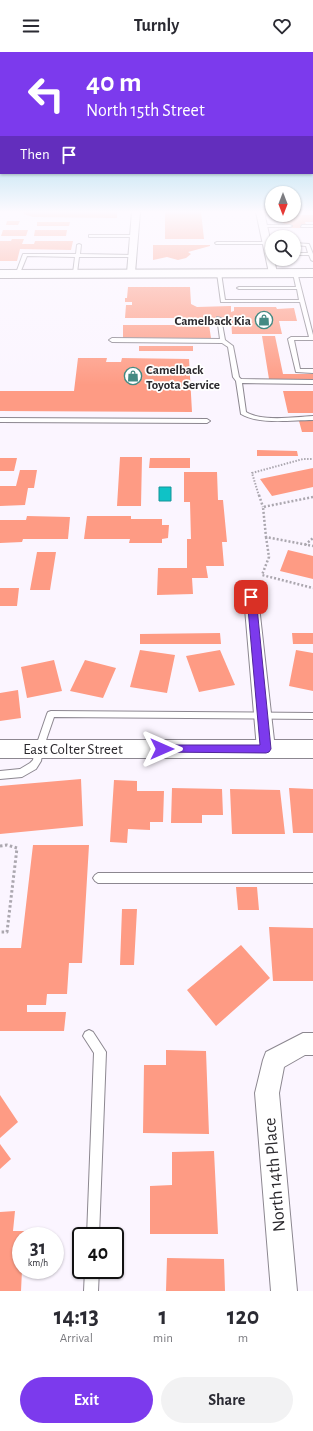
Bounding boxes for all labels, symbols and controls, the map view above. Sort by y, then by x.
icon: menu [20,15,42,37]
icon: heart [271,15,293,37]
text: Turnly [134,17,179,35]
icon: left [20,68,72,120]
text: 40 m [86,69,142,97]
text: North 15th Street [86,102,205,120]
icon: arrive [58,144,80,166]
text: Then [20,147,50,162]
north arrow [265,186,301,222]
map controls [265,186,301,266]
button: search [265,230,301,266]
shop icon: Camelback Kia [254,310,274,330]
place label: Camelback Kia [174,315,251,328]
place label: Camelback Toyota Service [146,364,220,392]
shop icon: Camelback Toyota Service [123,366,143,386]
pin [234,580,268,614]
icon: arrive [240,586,262,608]
position arrow [141,728,183,770]
street label: East Colter Street [23,742,123,757]
street label: North 14th Place [261,1117,289,1233]
speed limit sign: 40 [72,1227,124,1279]
text: 31 [30,1238,46,1258]
text: km/h [28,1258,48,1268]
text: 14:13 [54,1305,99,1329]
text: 1 [159,1305,167,1329]
text: 120 [227,1305,259,1329]
text: Arrival [60,1332,93,1345]
text: min [153,1332,173,1345]
text: m [238,1332,248,1345]
button: Exit [20,1377,153,1423]
button: Share [161,1377,293,1423]

